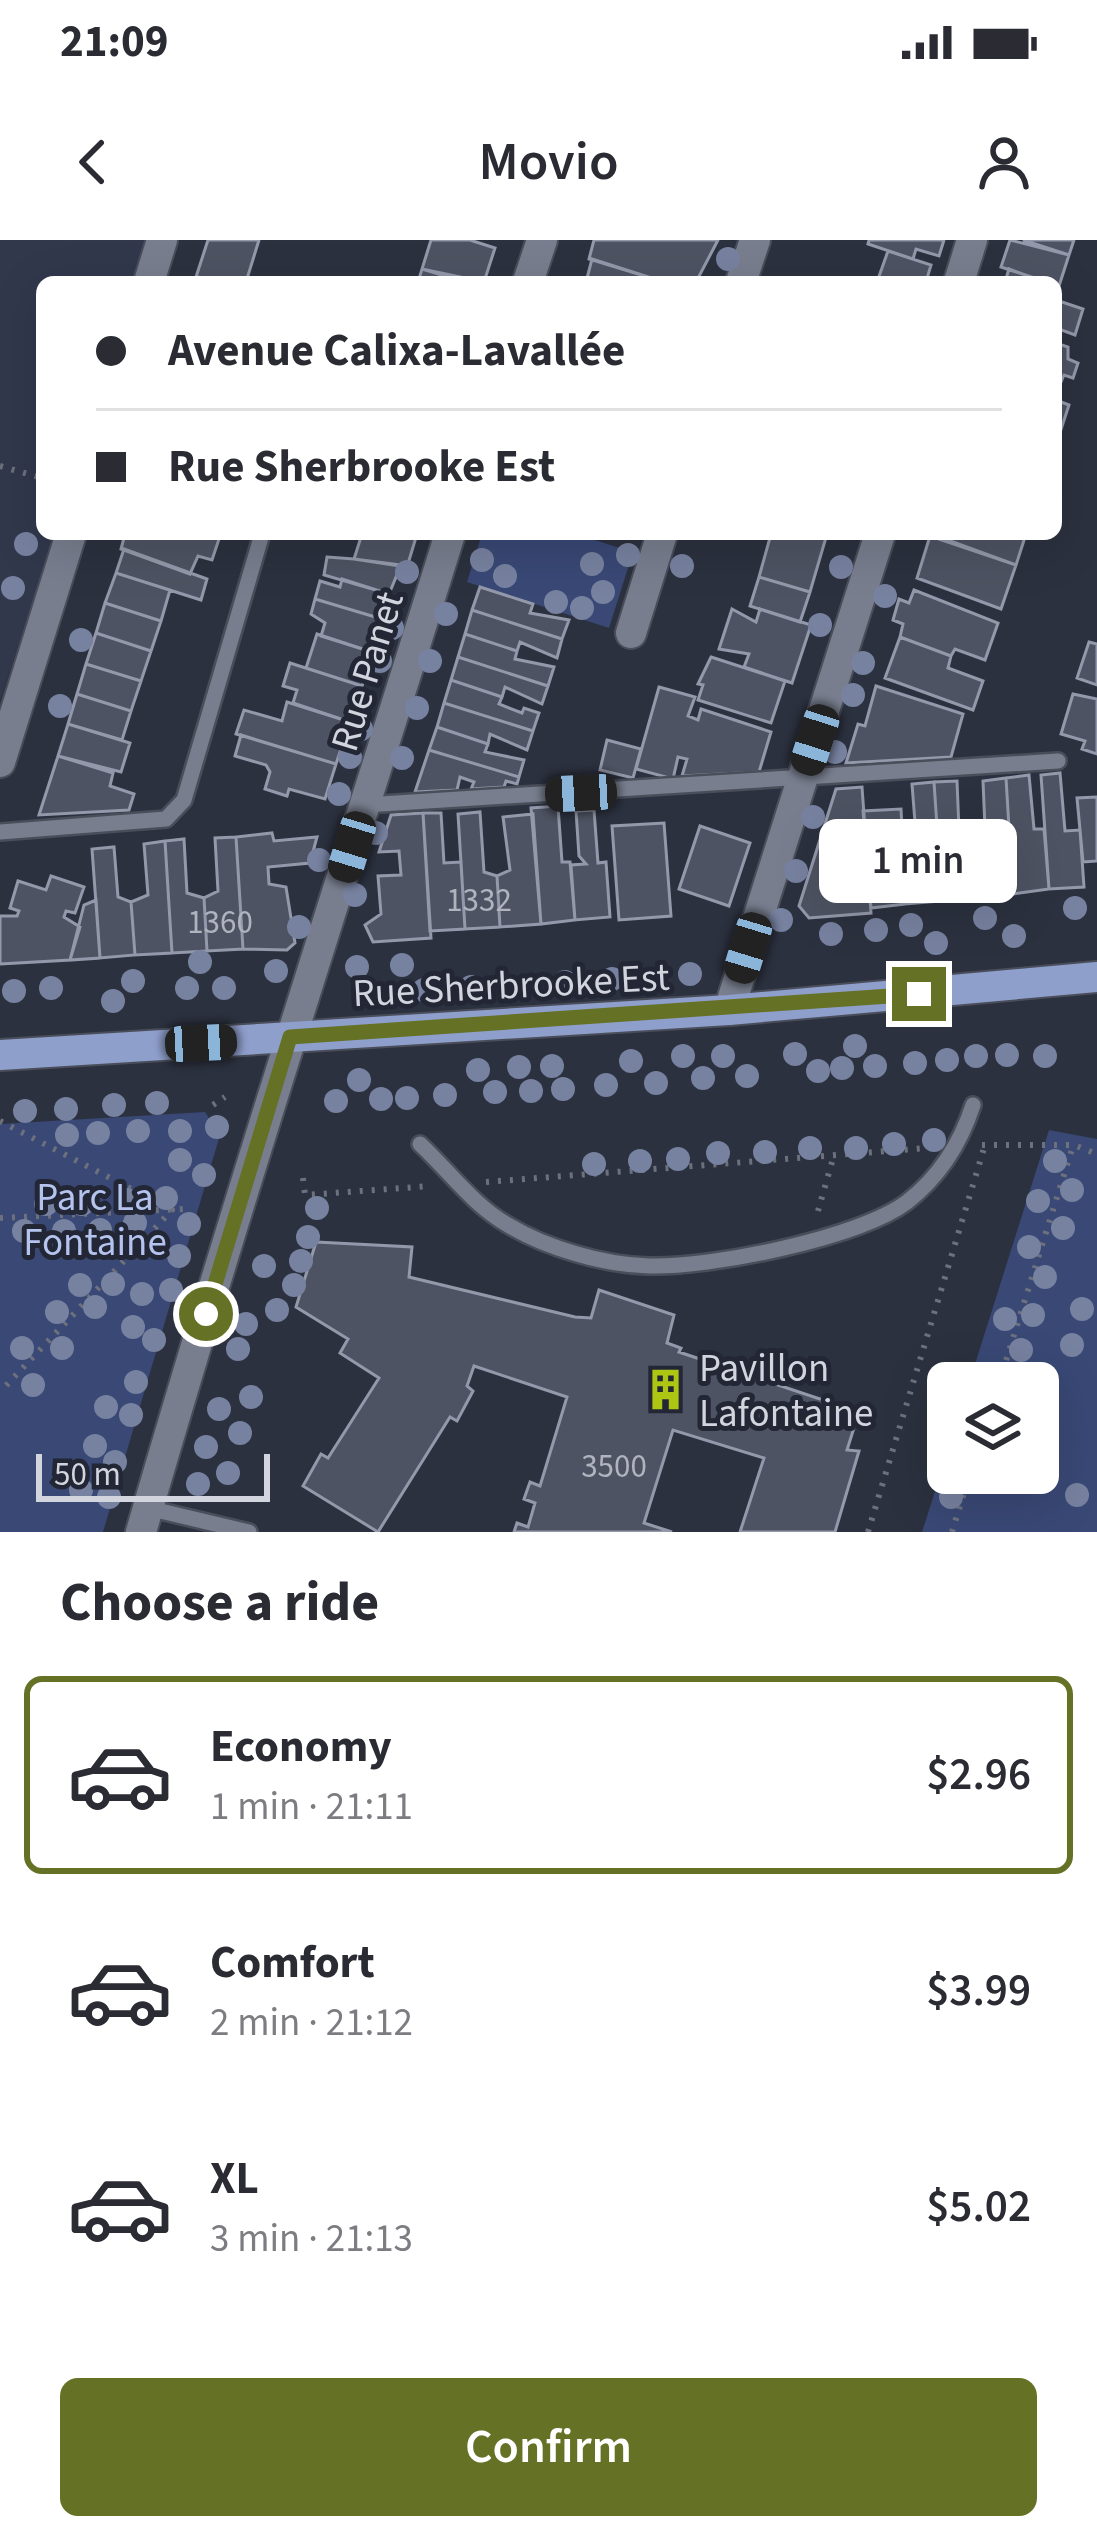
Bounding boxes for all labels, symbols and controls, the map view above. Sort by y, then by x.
text: 21:09 [60,10,169,74]
text: Movio [478,124,619,201]
icon: back [60,129,126,195]
icon: person [971,129,1037,195]
text: Avenue Calixa-Lavallée [168,319,625,383]
text: Rue Sherbrooke Est [168,435,555,499]
street label: Rue Panet [317,585,419,758]
car [787,700,843,780]
car [544,773,618,813]
car [324,807,380,887]
callout: 1 min [820,820,1018,904]
text: 1 min [872,833,964,889]
house number: 1332 [446,877,512,924]
house number: 1360 [187,899,253,946]
car [720,908,776,988]
street label: Rue Sherbrooke Est [351,950,671,1022]
route end [892,967,946,1021]
car [164,1023,238,1063]
park label: Parc La Fontaine [23,1170,167,1271]
route start [179,1287,233,1341]
place label: Pavillon Lafontaine [699,1341,873,1442]
map controls [927,1362,1059,1494]
button: layers [927,1362,1059,1494]
building icon: Pavillon Lafontaine [642,1366,688,1412]
house number: 3500 [581,1443,647,1490]
scale bar [36,1448,270,1501]
text: 50 m [54,1451,121,1498]
text: Choose a ride [60,1565,379,1642]
text: Economy [210,1715,392,1779]
icon: car [66,1721,174,1829]
text: $2.96 [926,1743,1031,1807]
text: 1 min · 21:11 [210,1779,413,1835]
text: Comfort [210,1931,375,1995]
icon: car [66,1937,174,2045]
text: $3.99 [926,1959,1031,2023]
text: 2 min · 21:12 [210,1995,413,2051]
text: XL [210,2147,259,2211]
icon: car [66,2153,174,2261]
text: $5.02 [926,2175,1031,2239]
text: 3 min · 21:13 [210,2211,413,2267]
button: Confirm [60,2378,1037,2516]

